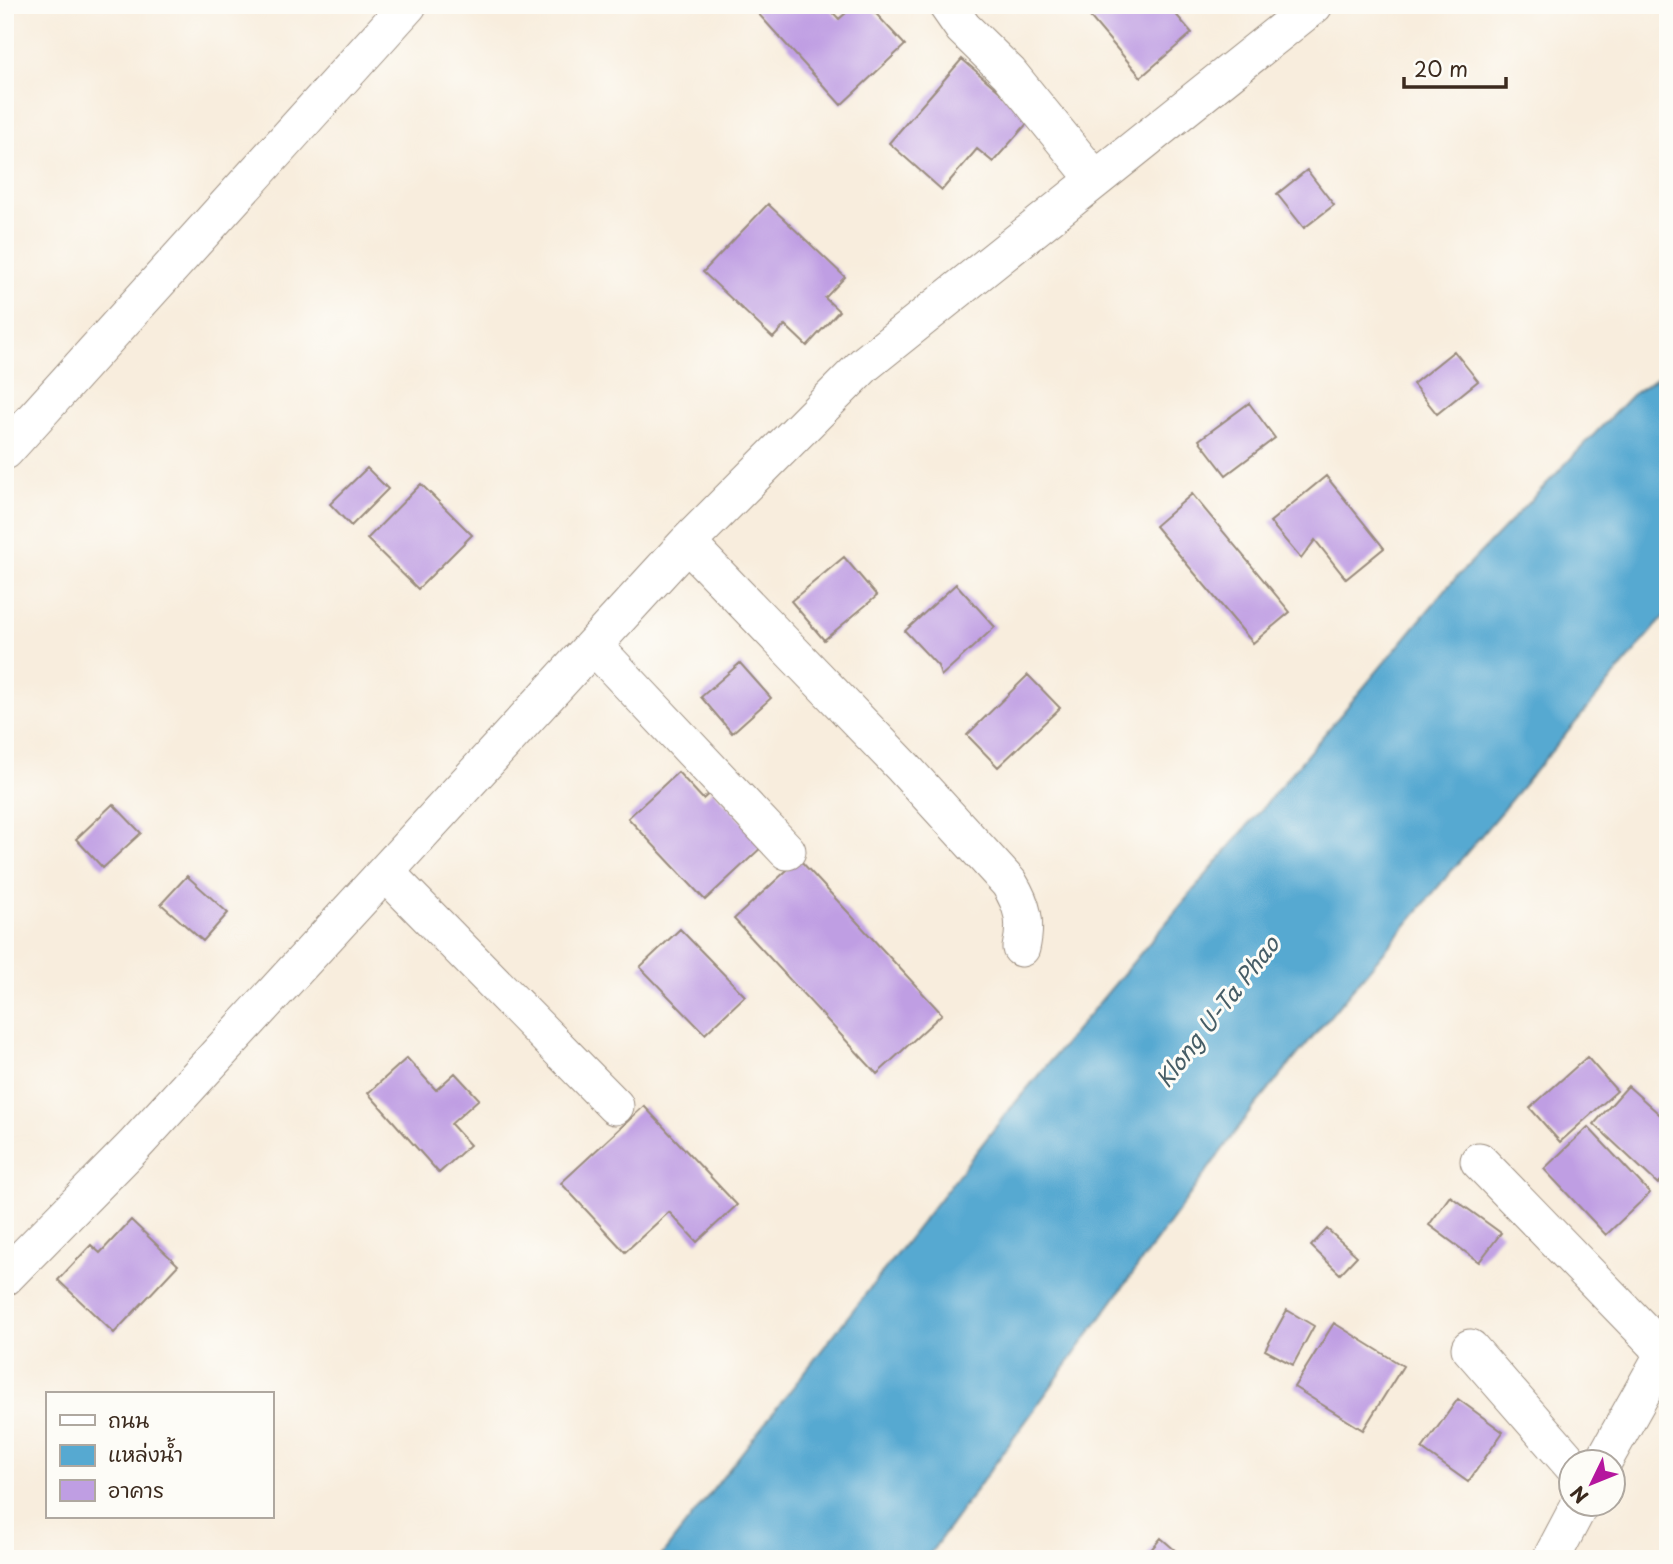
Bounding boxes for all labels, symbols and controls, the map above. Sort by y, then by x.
scale bar [1404,46,1505,90]
text: 20 m [1414,52,1468,84]
water label: Klong U-Ta Phao [1146,927,1288,1094]
legend [46,1392,273,1518]
text: ถนน [108,1403,149,1435]
text: แหล่งน้ำ [108,1436,183,1469]
north arrow [1558,1448,1628,1518]
text: อาคาร [108,1473,164,1505]
text: N [1563,1480,1594,1510]

